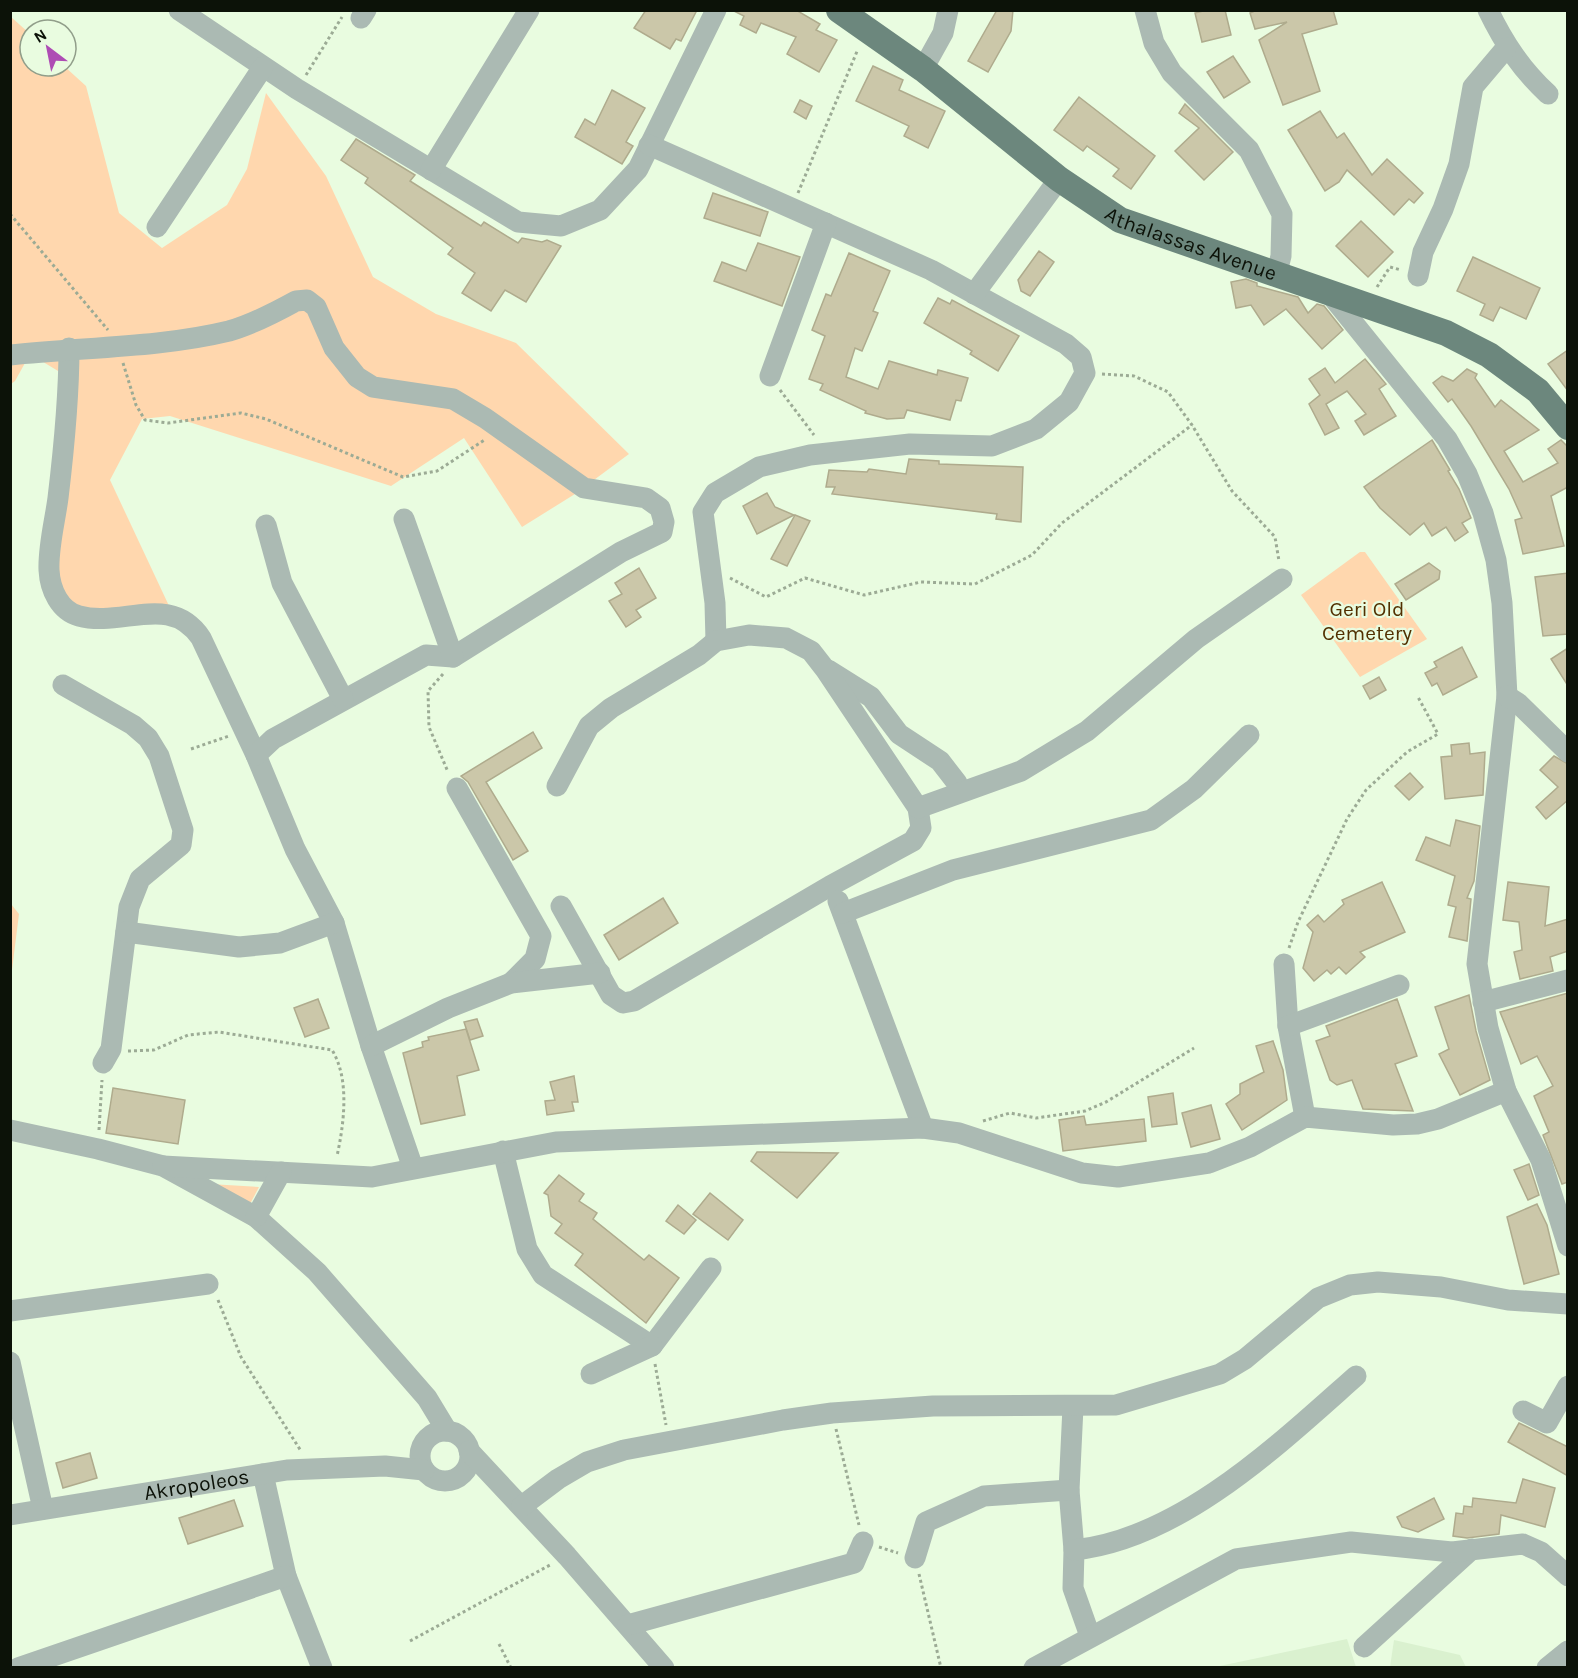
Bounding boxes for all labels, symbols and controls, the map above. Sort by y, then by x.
north arrow [18,18,78,78]
text: N [30,25,50,47]
street label: Athalassas Avenue [1101,201,1280,285]
park label: Geri Old Cemetery [1322,597,1412,645]
street label: Akropoleos [142,1464,251,1505]

